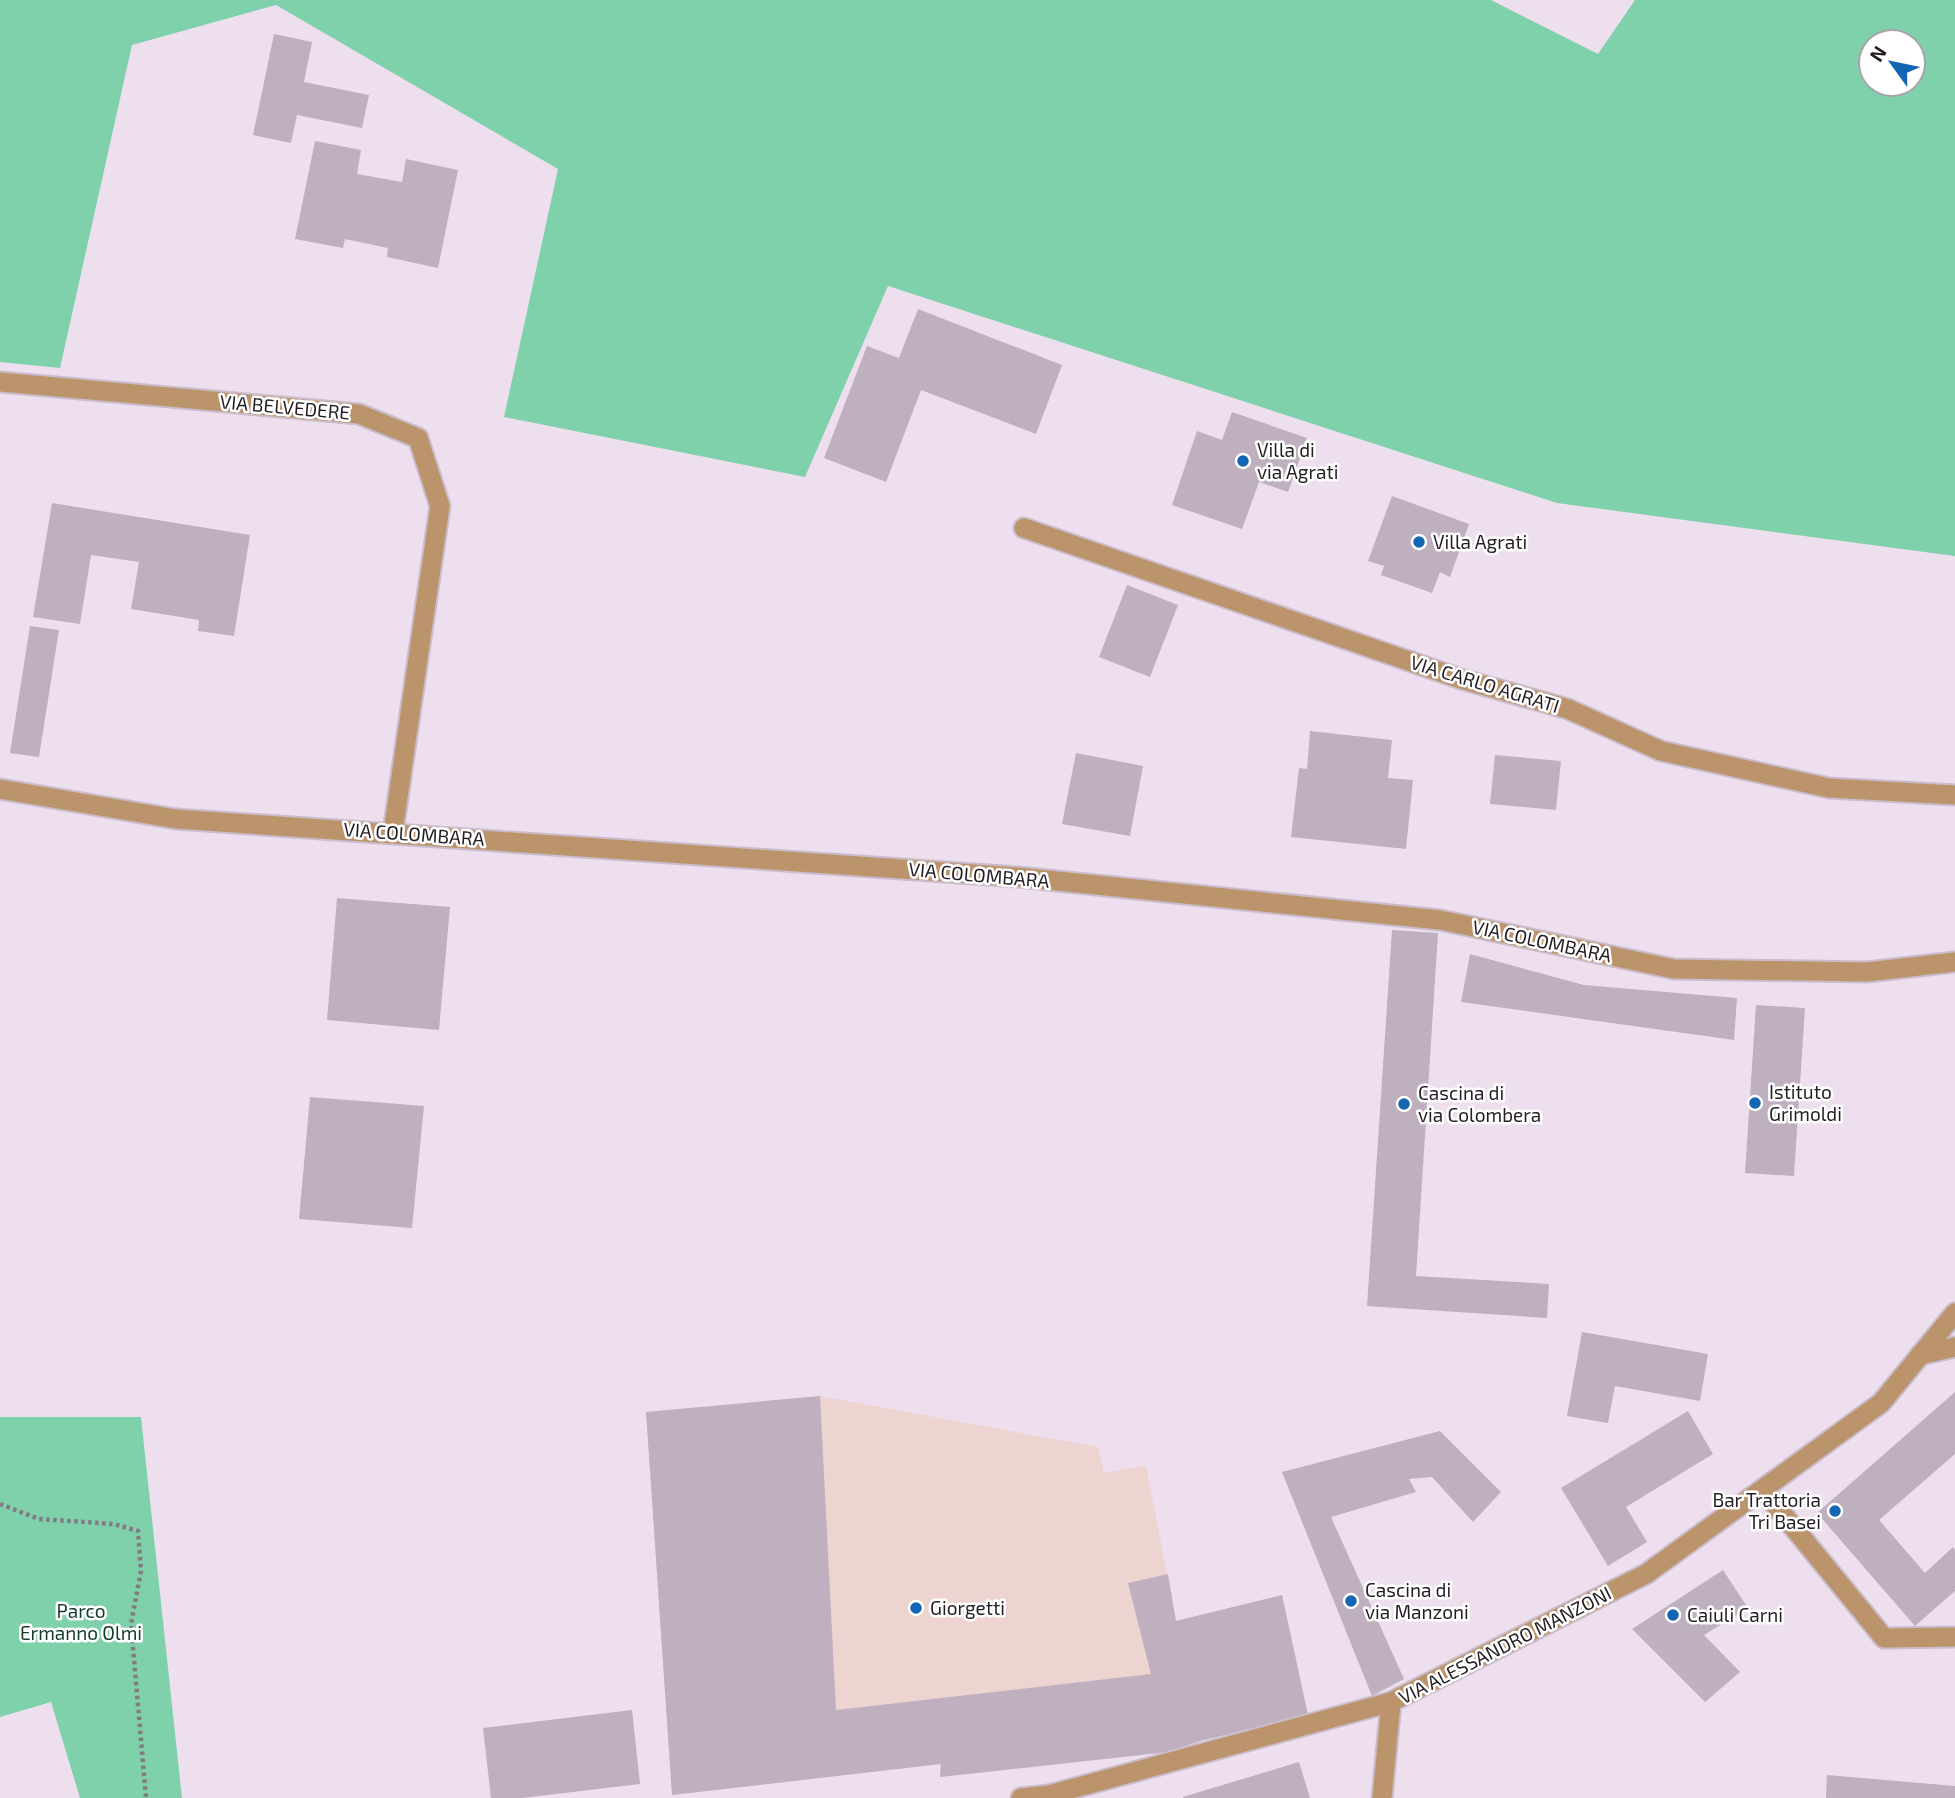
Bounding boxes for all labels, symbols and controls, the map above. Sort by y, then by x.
north arrow [1857,28,1927,98]
text: N [1864,41,1891,65]
street label: VIA BELVEDERE [219,389,351,424]
place label: Villa di via Agrati [1257,438,1338,483]
marker: Villa di via Agrati [1235,453,1251,469]
place label: Villa Agrati [1433,530,1527,553]
marker: Villa Agrati [1411,534,1427,550]
street label: VIA CARLO AGRATI [1408,650,1562,717]
street label: VIA COLOMBARA [343,817,486,850]
street label: VIA COLOMBARA [908,857,1051,892]
street label: VIA COLOMBARA [1471,915,1614,967]
place label: Istituto Grimoldi [1769,1080,1842,1125]
place label: Cascina di via Colombera [1418,1081,1541,1126]
marker: Istituto Grimoldi [1747,1095,1763,1111]
marker: Cascina di via Colombera [1396,1096,1412,1112]
place label: Bar Trattoria Tri Basei [1712,1488,1821,1533]
marker: Bar Trattoria Tri Basei [1827,1503,1843,1519]
place label: Cascina di via Manzoni [1365,1578,1469,1623]
street label: VIA ALESSANDRO MANZONI [1395,1581,1615,1708]
marker: Cascina di via Manzoni [1343,1593,1359,1609]
place label: Giorgetti [930,1596,1005,1619]
park label: Parco Ermanno Olmi [20,1599,142,1644]
marker: Giorgetti [908,1600,924,1616]
place label: Caiuli Carni [1687,1603,1783,1626]
marker: Caiuli Carni [1665,1607,1681,1623]

